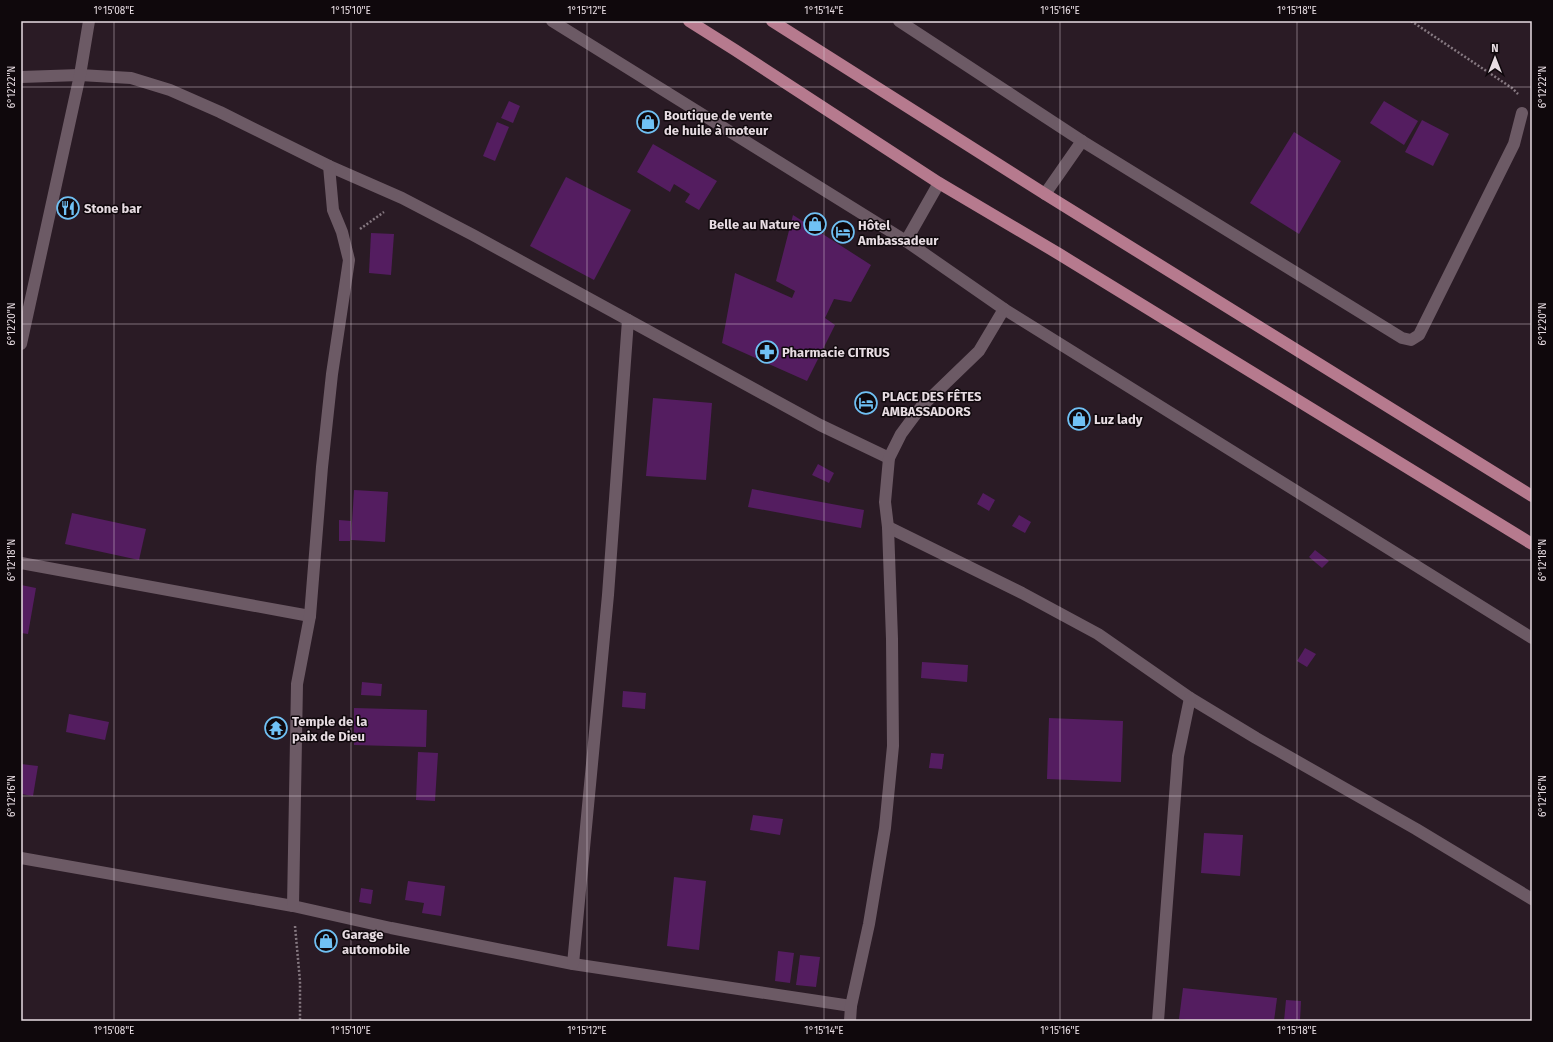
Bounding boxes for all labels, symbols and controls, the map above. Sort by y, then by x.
text: 1°15'08"E [94,5,134,17]
text: 1°15'10"E [331,5,371,17]
text: 1°15'12"E [567,5,607,17]
text: 1°15'14"E [804,5,844,17]
text: 1°15'16"E [1040,5,1080,17]
text: 1°15'18"E [1277,5,1317,17]
north arrow [1475,38,1515,78]
text: N [1491,42,1499,55]
text: 6°12'22"N [6,66,18,108]
text: 6°12'22"N [1537,66,1549,108]
place label: Boutique de vente de huile à moteur [664,108,773,138]
shop icon: Boutique de vente de huile à moteur [635,109,661,135]
restaurant icon: Stone bar [55,195,81,221]
place label: Stone bar [84,201,142,216]
shop icon: Belle au Nature [802,211,828,237]
place label: Belle au Nature [709,217,800,232]
place label: Hôtel Ambassadeur [857,218,939,248]
hotel icon: Hôtel Ambassadeur [830,219,856,245]
text: 6°12'20"N [6,302,18,346]
text: 6°12'20"N [1537,302,1549,346]
pharmacy icon: Pharmacie CITRUS [754,339,780,365]
place label: Pharmacie CITRUS [782,345,890,360]
place label: PLACE DES FÊTES AMBASSADORS [881,389,982,419]
hotel icon: PLACE DES FÊTES AMBASSADORS [853,390,879,416]
shop icon: Luz lady [1066,406,1092,432]
place label: Luz lady [1094,412,1143,427]
text: 6°12'18"N [6,539,18,581]
text: 6°12'18"N [1537,539,1549,581]
place label: Temple de la paix de Dieu [292,714,367,744]
temple icon: Temple de la paix de Dieu [263,715,289,741]
text: 6°12'16"N [6,775,18,817]
text: 6°12'16"N [1537,775,1549,817]
place label: Garage automobile [342,927,410,957]
shop icon: Garage automobile [313,928,339,954]
text: 1°15'08"E [94,1025,134,1037]
text: 1°15'10"E [331,1025,371,1037]
text: 1°15'12"E [567,1025,607,1037]
text: 1°15'14"E [804,1025,844,1037]
text: 1°15'16"E [1040,1025,1080,1037]
text: 1°15'18"E [1277,1025,1317,1037]

